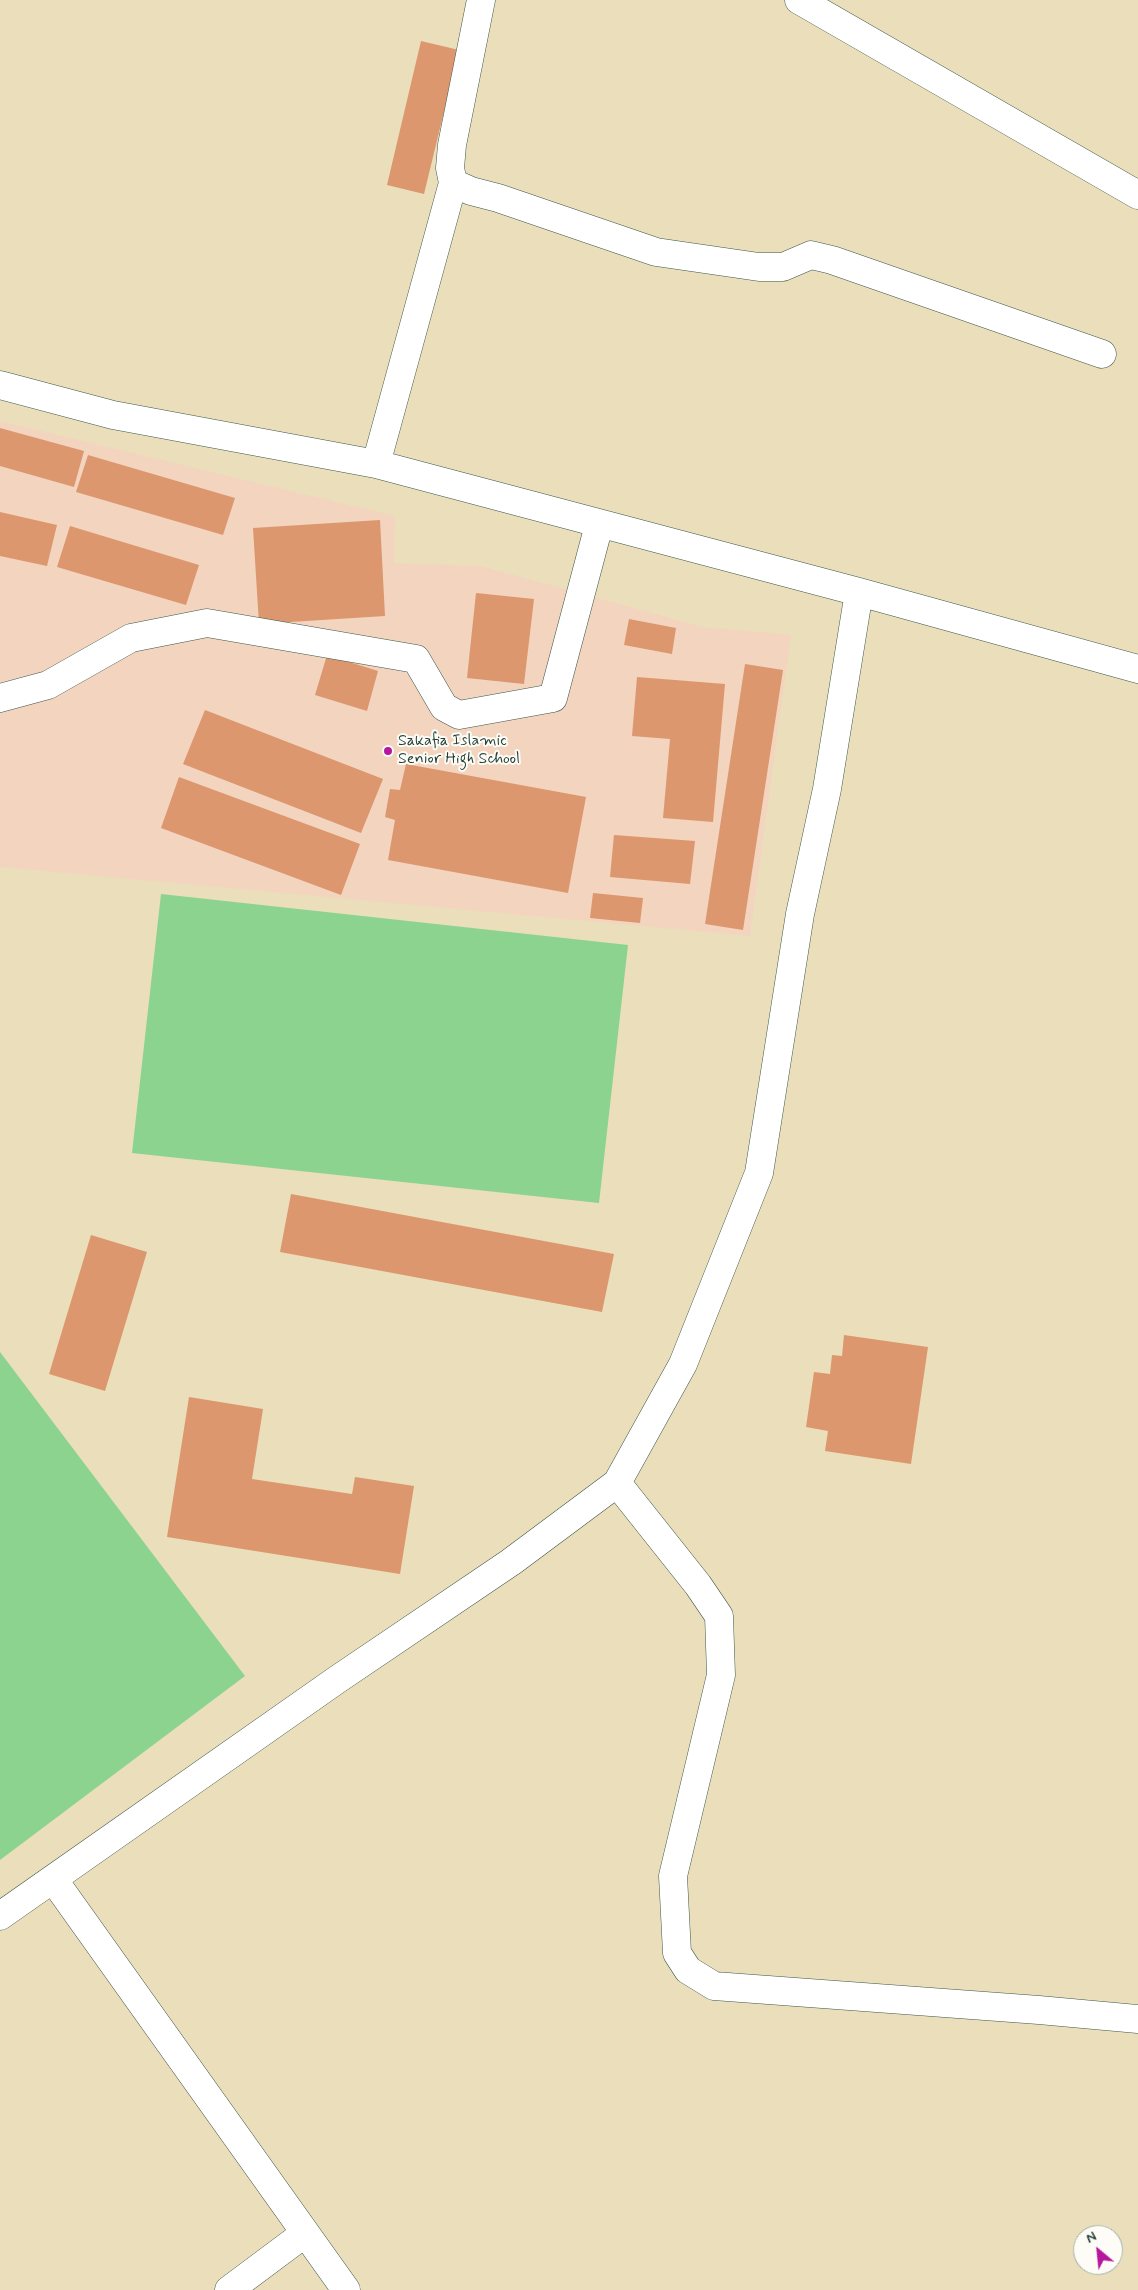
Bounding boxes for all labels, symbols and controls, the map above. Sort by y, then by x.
place label: Sakafia Islamic Senior High School [398,732,520,770]
marker: Sakafia Islamic Senior High School [382,745,394,757]
north arrow [1073,2225,1123,2275]
text: N [1083,2228,1100,2248]

